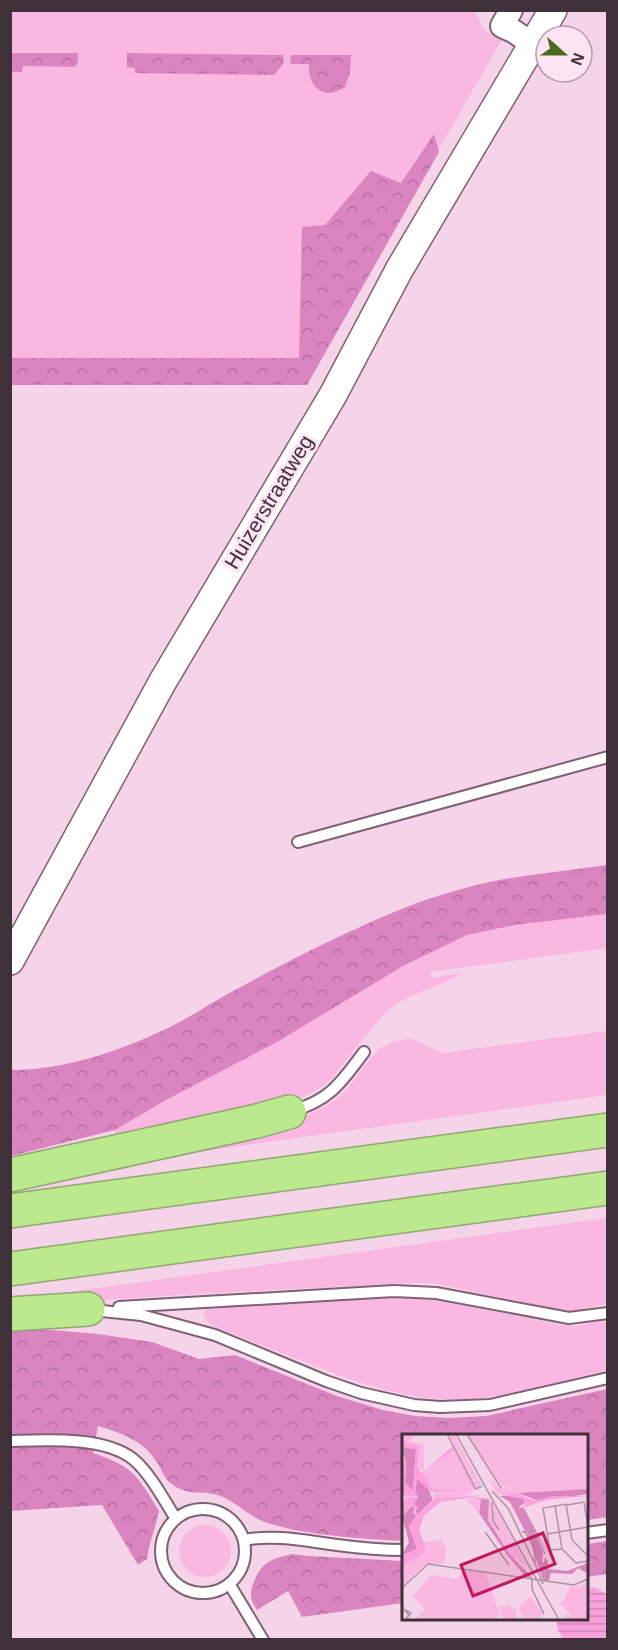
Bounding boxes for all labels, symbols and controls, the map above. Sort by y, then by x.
north arrow [534,24,594,84]
text: N [568,51,588,68]
street label: Huizerstraatweg [220,431,318,573]
inset map [402,1434,588,1620]

